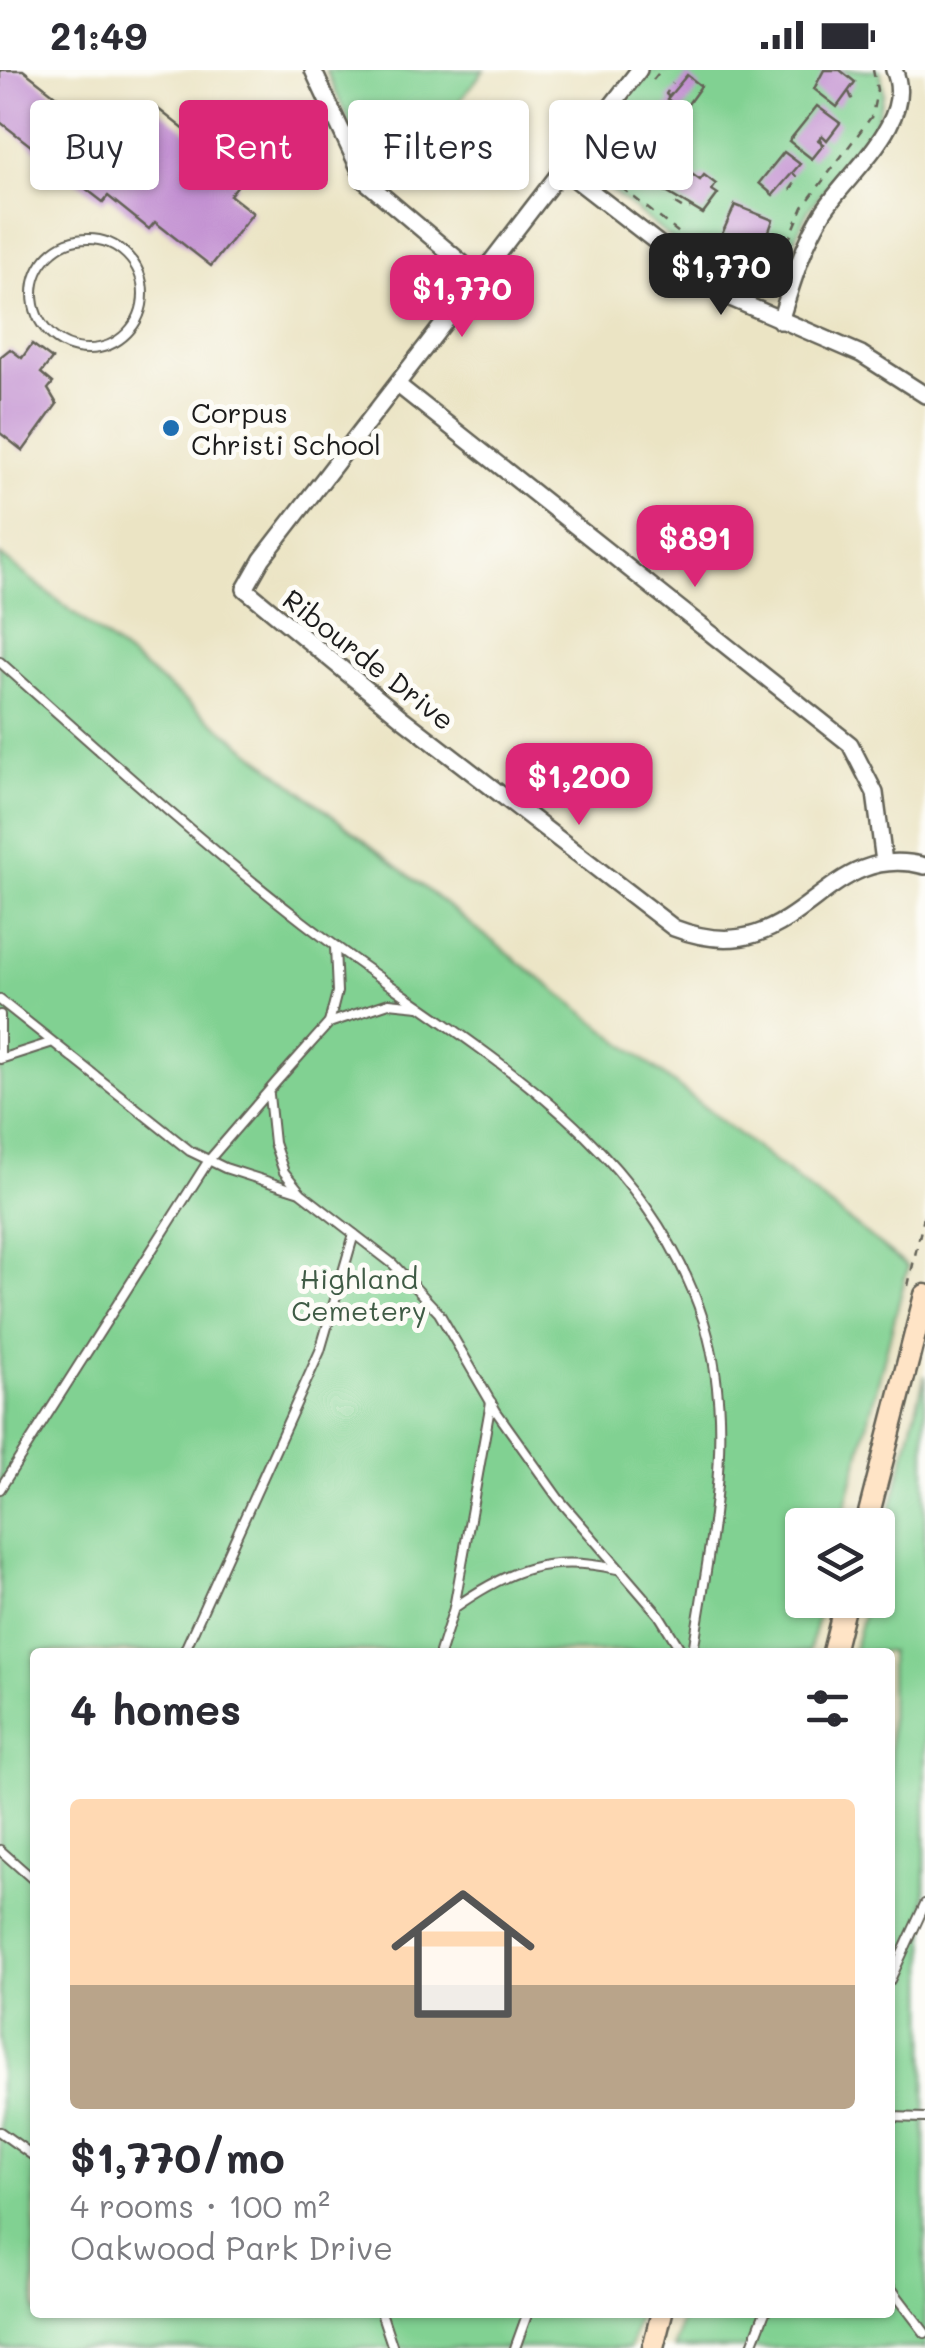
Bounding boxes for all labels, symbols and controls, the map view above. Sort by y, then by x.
text: 21:49 [50,10,147,60]
chip: Buy [30,100,159,190]
chip: Rent [179,100,328,190]
chip: Filters [348,100,529,190]
chip: New [549,100,693,190]
pin: $1,770 [640,233,802,318]
text: $1,770 [671,244,771,286]
pin: $1,770 [381,255,543,340]
text: $1,770 [412,266,512,308]
place label: Corpus Christi School [191,394,381,462]
marker: Corpus Christi School [160,417,182,439]
pin: $891 [636,505,754,590]
text: $891 [658,516,732,558]
street label: Ribourde Drive [276,581,462,737]
pin: $1,200 [498,743,660,828]
text: $1,200 [528,754,630,796]
park label: Highland Cemetery [291,1260,427,1328]
map controls [785,1508,895,1618]
button: layers [785,1508,895,1618]
text: 4 homes [70,1681,241,1736]
icon: filters [800,1681,855,1736]
icon: home [373,1864,553,2044]
text: $1,770/mo [70,2129,285,2184]
text: 4 rooms · 100 m² [70,2184,330,2226]
text: Oakwood Park Drive [70,2226,393,2268]

